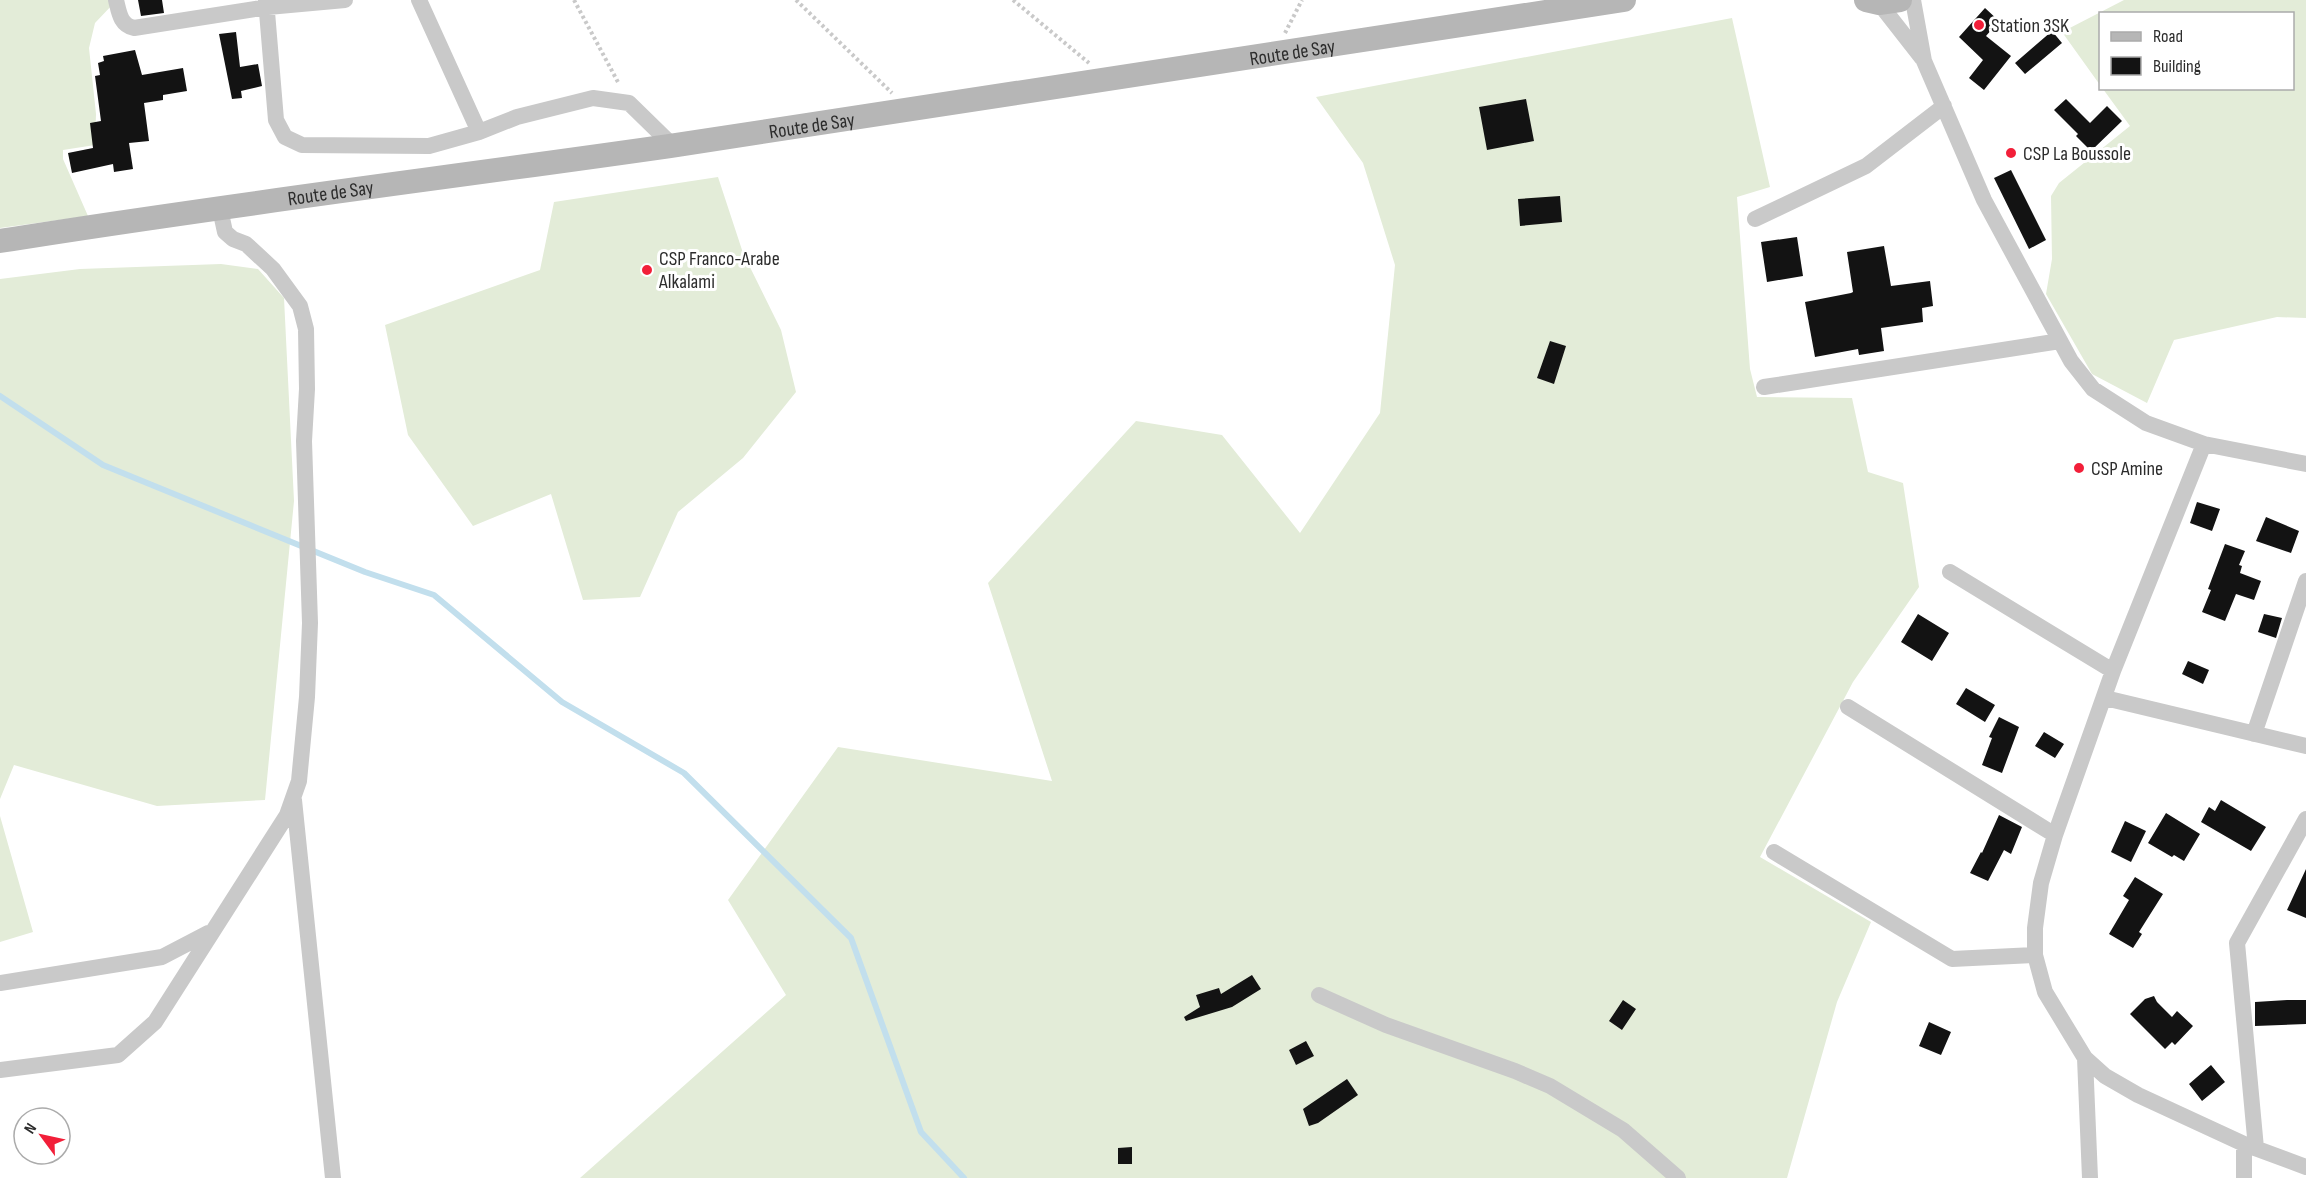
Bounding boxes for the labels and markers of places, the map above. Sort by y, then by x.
place label: Station 3SK [1991,14,2069,38]
marker: Station 3SK [1972,18,1986,32]
place label: CSP La Boussole [2023,142,2131,166]
marker: CSP La Boussole [2004,146,2018,160]
place label: CSP Franco-Arabe Alkalami [658,247,780,294]
marker: CSP Franco-Arabe Alkalami [640,263,654,277]
place label: CSP Amine [2091,457,2163,481]
marker: CSP Amine [2072,461,2086,475]

